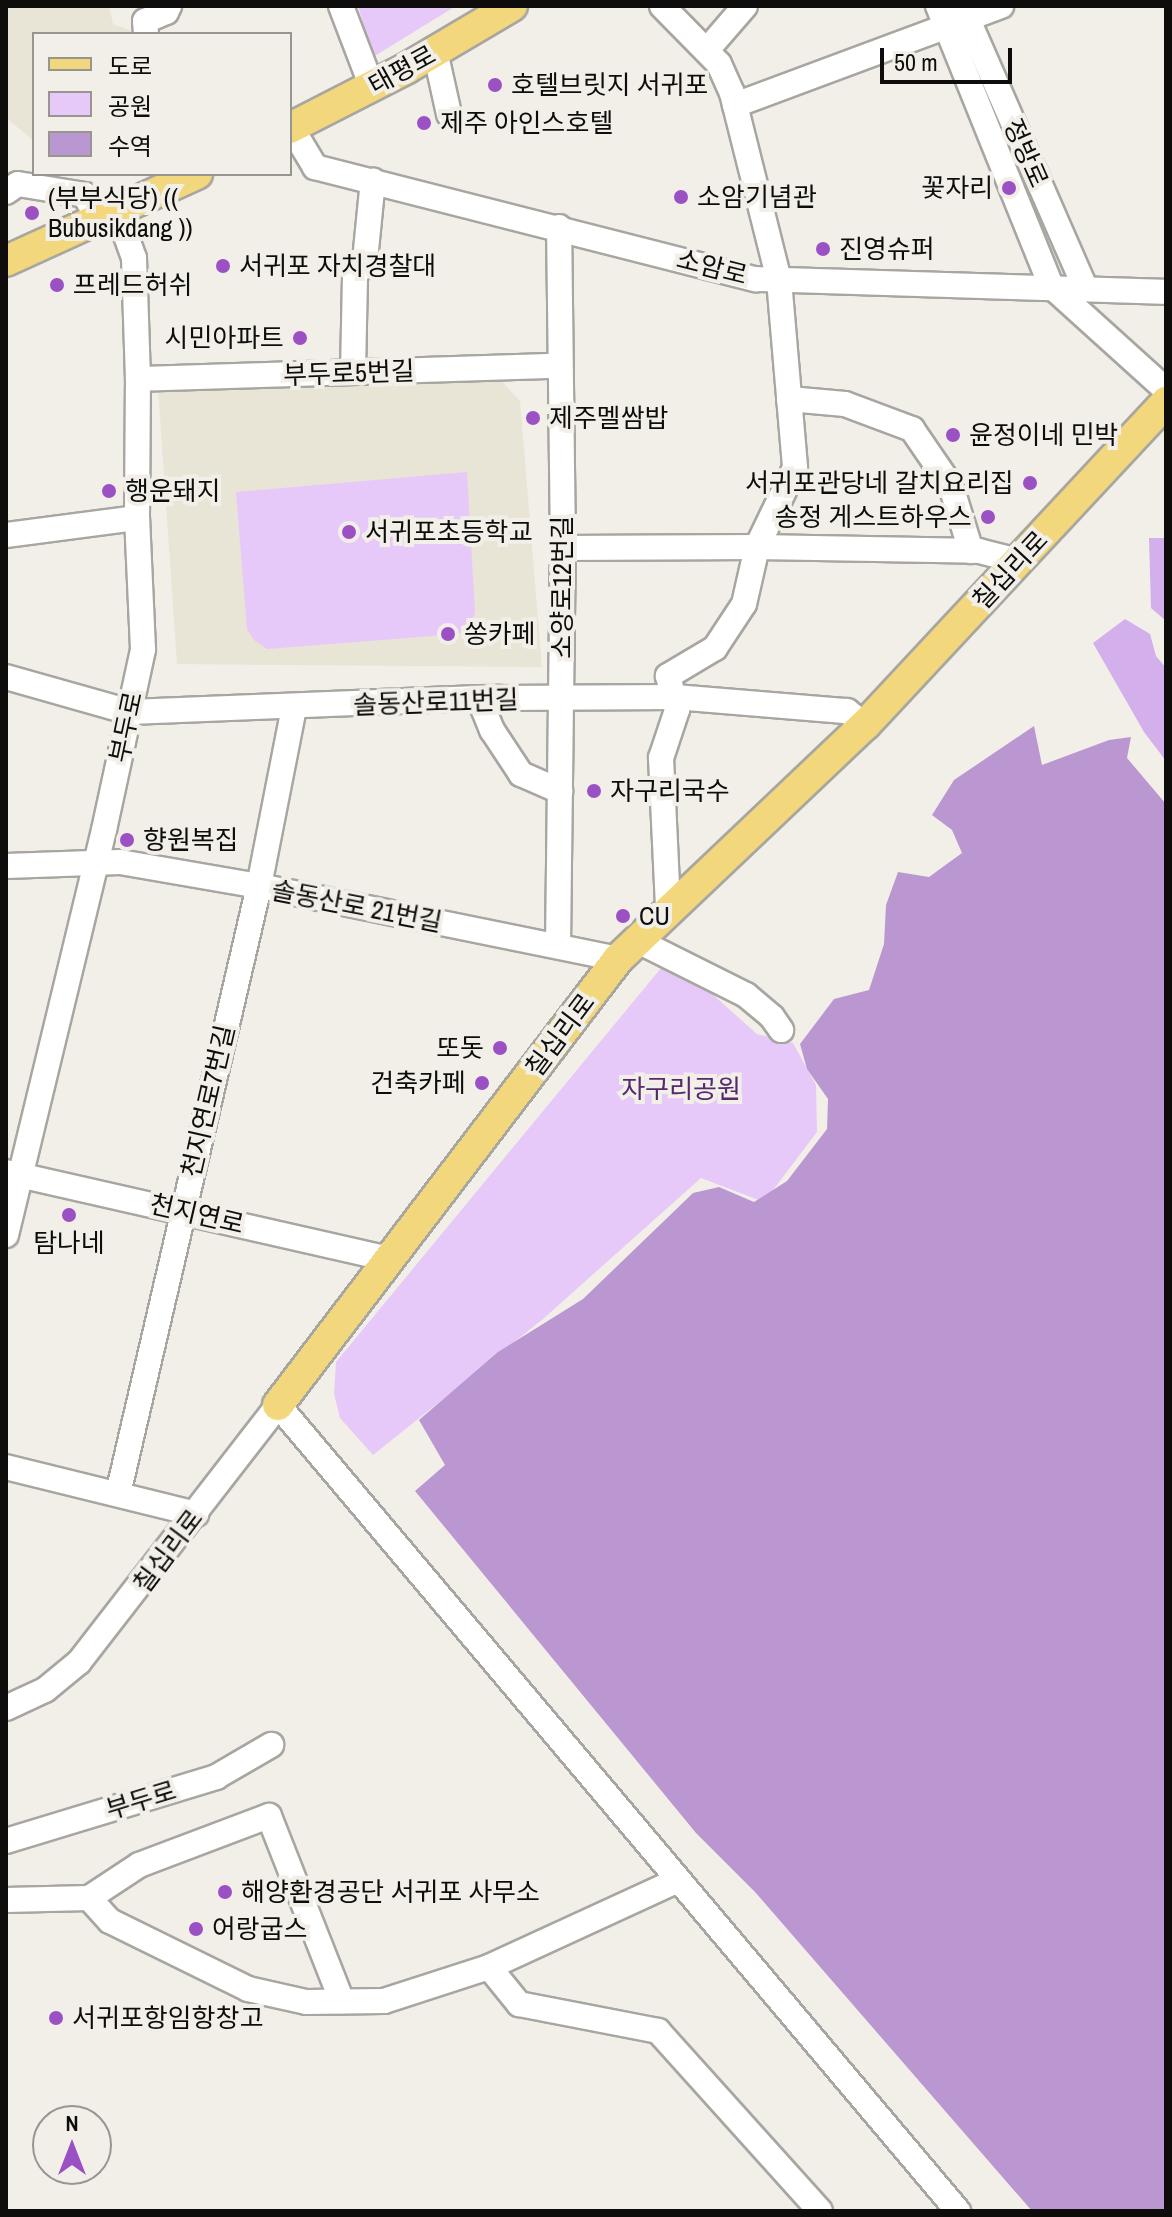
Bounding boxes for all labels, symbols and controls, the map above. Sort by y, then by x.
legend [32,32,292,176]
scale bar [884,32,1016,82]
street label: 태평로 [363,39,441,101]
text: 50 m [894,46,938,78]
text: 도로 [108,50,152,82]
place label: 호텔브릿지 서귀포 [511,69,708,101]
marker: 호텔브릿지 서귀포 [486,76,504,94]
text: 공원 [108,90,152,122]
place label: 제주 아인스호텔 [440,107,613,139]
marker: 제주 아인스호텔 [415,114,433,132]
street label: 정방로 [997,114,1055,192]
text: 수역 [108,130,152,162]
place label: 꽃자리 [921,172,993,204]
marker: 꽃자리 [1000,179,1018,197]
place label: 소암기념관 [697,181,817,213]
place label: (부부식당) (( Bubusikdang )) [48,182,193,244]
marker: 소암기념관 [672,188,690,206]
marker: (부부식당) (( Bubusikdang )) [23,204,41,222]
place label: 진영슈퍼 [839,233,935,265]
marker: 진영슈퍼 [814,240,832,258]
street label: 소암로 [673,243,751,291]
place label: 서귀포 자치경찰대 [239,250,436,282]
marker: 서귀포 자치경찰대 [214,257,232,275]
place label: 프레드허쉬 [73,269,193,301]
marker: 프레드허쉬 [48,276,66,294]
place label: 시민아파트 [164,322,284,354]
marker: 시민아파트 [291,329,309,347]
street label: 부두로5번길 [283,355,415,391]
place label: 제주멜쌈밥 [549,402,669,434]
marker: 제주멜쌈밥 [524,409,542,427]
place label: 윤정이네 민박 [969,419,1118,451]
marker: 윤정이네 민박 [944,426,962,444]
place label: 서귀포관당네 갈치요리집 [745,467,1014,499]
marker: 서귀포관당네 갈치요리집 [1021,474,1039,492]
place label: 행운돼지 [125,475,221,507]
marker: 행운돼지 [100,482,118,500]
place label: 송정 게스트하우스 [775,501,972,533]
marker: 송정 게스트하우스 [979,508,997,526]
street label: 소양로12번길 [546,515,578,659]
place label: 서귀포초등학교 [365,516,532,548]
marker: 서귀포초등학교 [340,523,358,541]
street label: 칠십리로 [966,524,1054,616]
place label: 쏭카페 [464,618,536,650]
marker: 쏭카페 [439,625,457,643]
street label: 솔동산로11번길 [353,684,519,720]
street label: 부두로 [103,689,149,765]
place label: 자구리국수 [610,775,730,807]
marker: 자구리국수 [585,782,603,800]
place label: 향원복집 [143,824,239,856]
marker: 향원복집 [118,831,136,849]
street label: 솔동산로 21번길 [269,874,445,938]
place label: CU [639,900,670,932]
marker: CU [614,907,632,925]
street label: 칠십리로 [519,987,601,1083]
street label: 천지연로7번길 [175,1022,241,1180]
place label: 또돗 [436,1032,484,1064]
marker: 또돗 [491,1039,509,1057]
place label: 건축카페 [370,1067,466,1099]
park label: 자구리공원 [621,1073,741,1105]
marker: 건축카페 [473,1074,491,1092]
street label: 천지연로 [147,1188,247,1240]
marker: 탐나네 [60,1206,78,1224]
place label: 탐나네 [33,1227,105,1259]
street label: 칠십리로 [127,1503,209,1599]
street label: 부두로 [102,1775,180,1825]
place label: 해양환경공단 서귀포 사무소 [241,1876,540,1908]
marker: 해양환경공단 서귀포 사무소 [216,1883,234,1901]
place label: 어랑굽스 [212,1913,308,1945]
marker: 어랑굽스 [187,1920,205,1938]
place label: 서귀포항임항창고 [72,2002,263,2034]
marker: 서귀포항임항창고 [47,2009,65,2027]
north arrow [32,2105,112,2185]
text: N [65,2108,79,2138]

